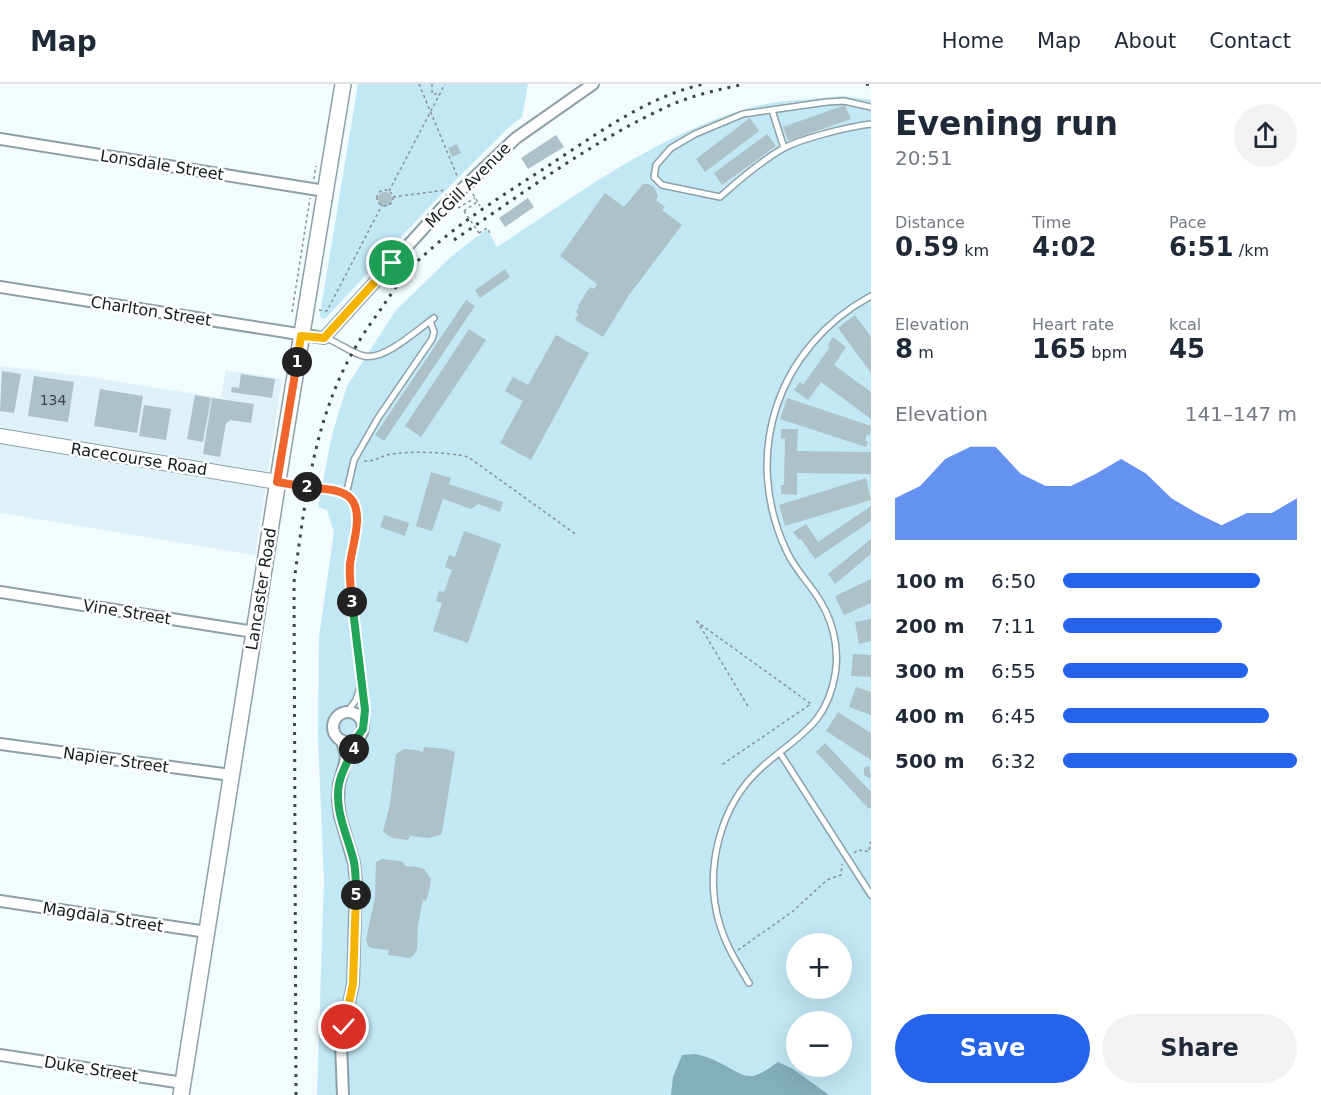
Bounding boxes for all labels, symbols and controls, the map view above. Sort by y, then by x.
text: Map [30,25,97,58]
text: Home [942,29,1004,53]
text: Map [1037,29,1081,53]
text: About [1114,29,1176,53]
text: Contact [1209,29,1291,53]
text: Evening run [895,104,1118,143]
button: share [1234,104,1297,167]
street label: McGill Avenue [421,138,515,232]
street label: Lonsdale Street [99,146,225,184]
text: 20:51 [895,146,953,170]
text: Distance [895,213,965,232]
text: Time [1032,213,1071,232]
text: Pace [1169,213,1206,232]
text: 0.59 [895,232,959,262]
text: 4:02 [1032,232,1097,262]
text: 6:51 [1169,232,1234,262]
pin [366,237,417,288]
text: km [959,241,989,260]
text: /km [1234,241,1269,260]
icon: arrive [375,246,408,279]
street label: Charlton Street [89,292,213,330]
text: Elevation [895,315,969,334]
text: Heart rate [1032,315,1114,334]
text: kcal [1169,315,1201,334]
text: 8 [895,334,913,364]
text: 165 [1032,334,1086,364]
text: 45 [1169,334,1205,364]
text: m [913,343,934,362]
text: bpm [1086,343,1127,362]
pin: 1 [282,347,312,377]
text: 1 [291,352,303,371]
house number: 134 [40,392,66,408]
text: Elevation [895,402,988,426]
text: 141–147 m [1185,402,1297,426]
street label: Racecourse Road [69,439,209,479]
pin: 2 [292,472,322,502]
text: 2 [301,477,313,496]
street label: Lancaster Road [242,526,280,652]
text: 100 m [895,569,965,593]
text: 6:50 [991,569,1036,593]
pin: 3 [337,587,367,617]
text: 3 [346,592,358,611]
street label: Vine Street [82,596,172,628]
text: 200 m [895,614,965,638]
text: 7:11 [991,614,1036,638]
text: 300 m [895,659,965,683]
text: 6:55 [991,659,1036,683]
text: 400 m [895,704,965,728]
text: 6:45 [991,704,1036,728]
pin: 4 [339,734,369,764]
text: 4 [348,739,360,758]
street label: Napier Street [62,743,170,777]
text: 500 m [895,749,965,773]
text: 6:32 [991,749,1036,773]
pin: 5 [341,880,371,910]
text: 5 [350,885,362,904]
street label: Magdala Street [41,898,165,936]
map controls [786,933,852,1077]
button: + [786,933,852,999]
pin [318,1001,369,1052]
icon: check [327,1010,360,1043]
button: − [786,1011,852,1077]
button: Save [895,1014,1090,1083]
button: Share [1102,1014,1297,1083]
street label: Duke Street [43,1052,139,1086]

